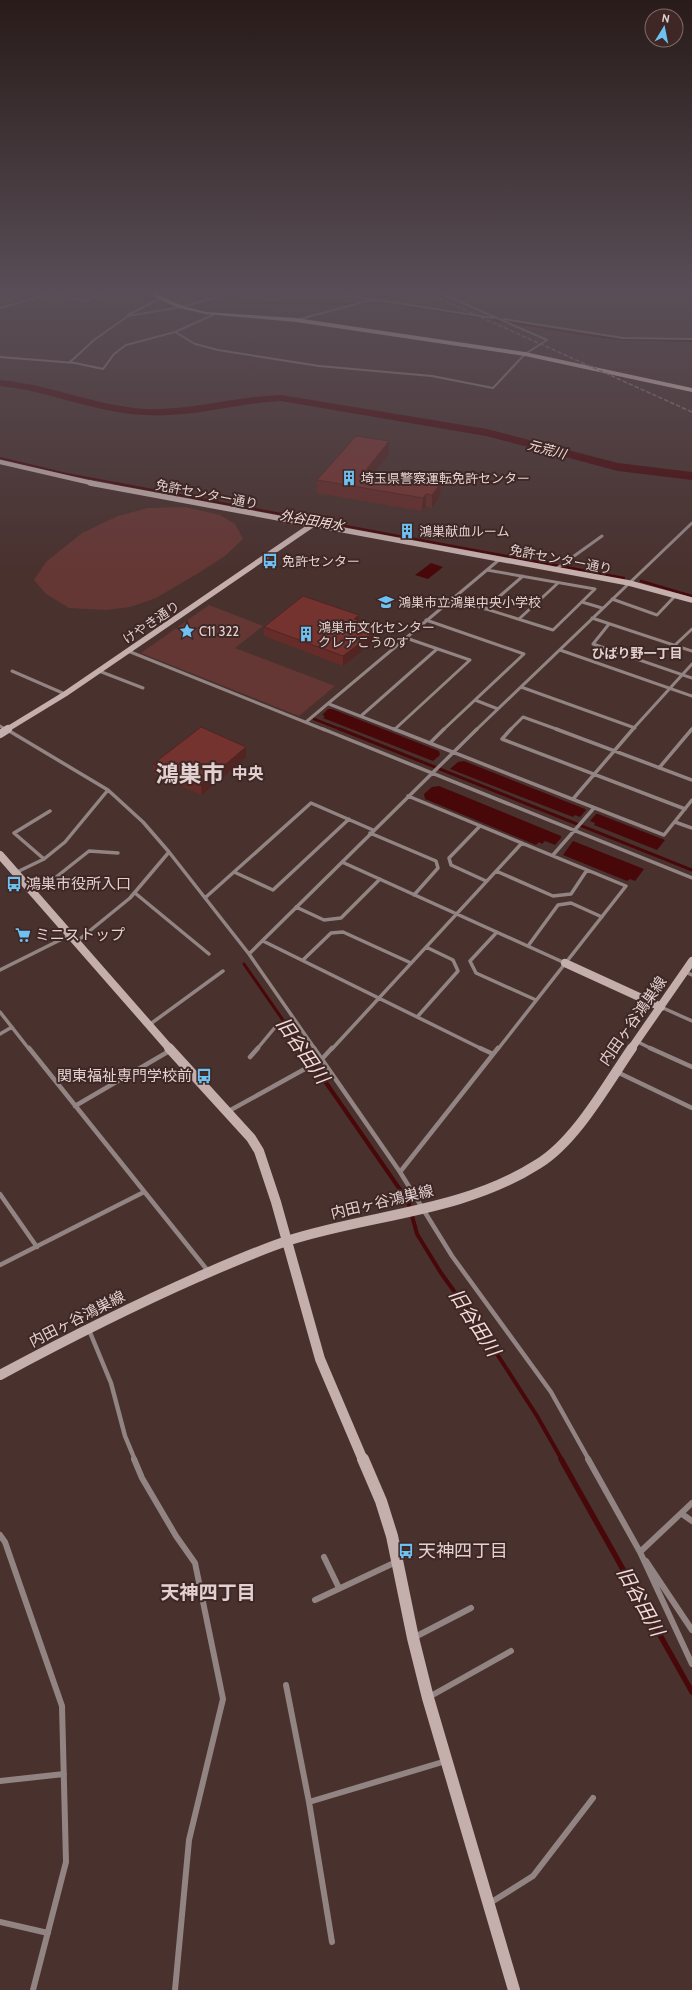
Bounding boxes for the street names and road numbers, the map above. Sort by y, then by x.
street label: 免許センター通り [154,476,260,512]
street label: 免許センター通り [508,541,614,577]
street label: けやき通り [120,597,182,647]
street label: 内田ヶ谷鴻巣線 [596,973,670,1069]
street label: 内田ヶ谷鴻巣線 [329,1181,435,1223]
street label: 内田ヶ谷鴻巣線 [26,1287,128,1351]

